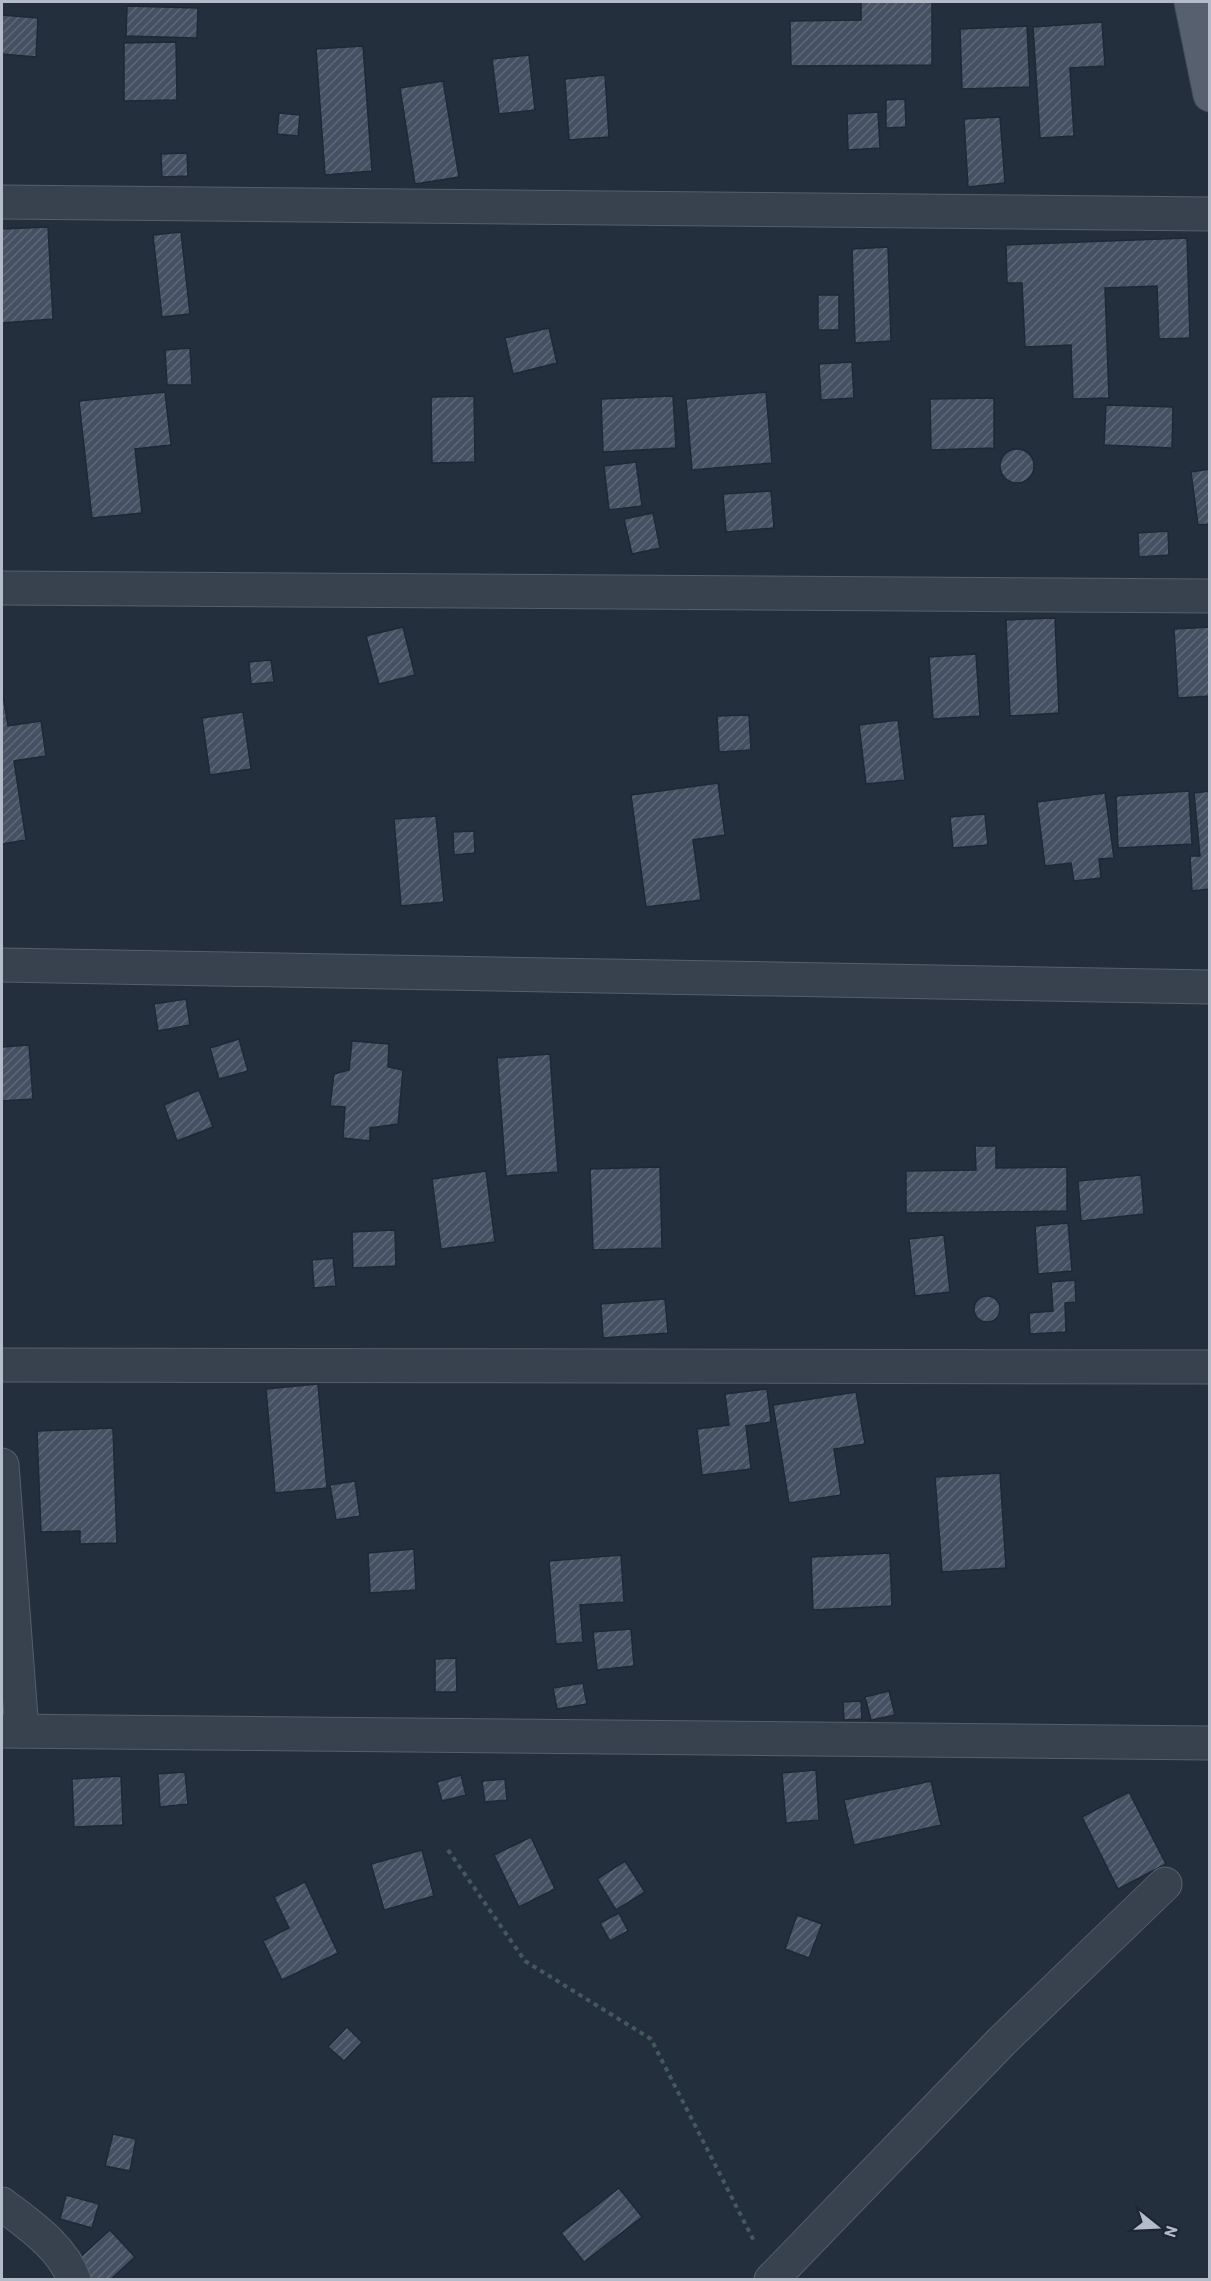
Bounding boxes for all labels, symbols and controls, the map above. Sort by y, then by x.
north arrow [1127,2197,1187,2257]
text: N [1161,2224,1182,2240]

